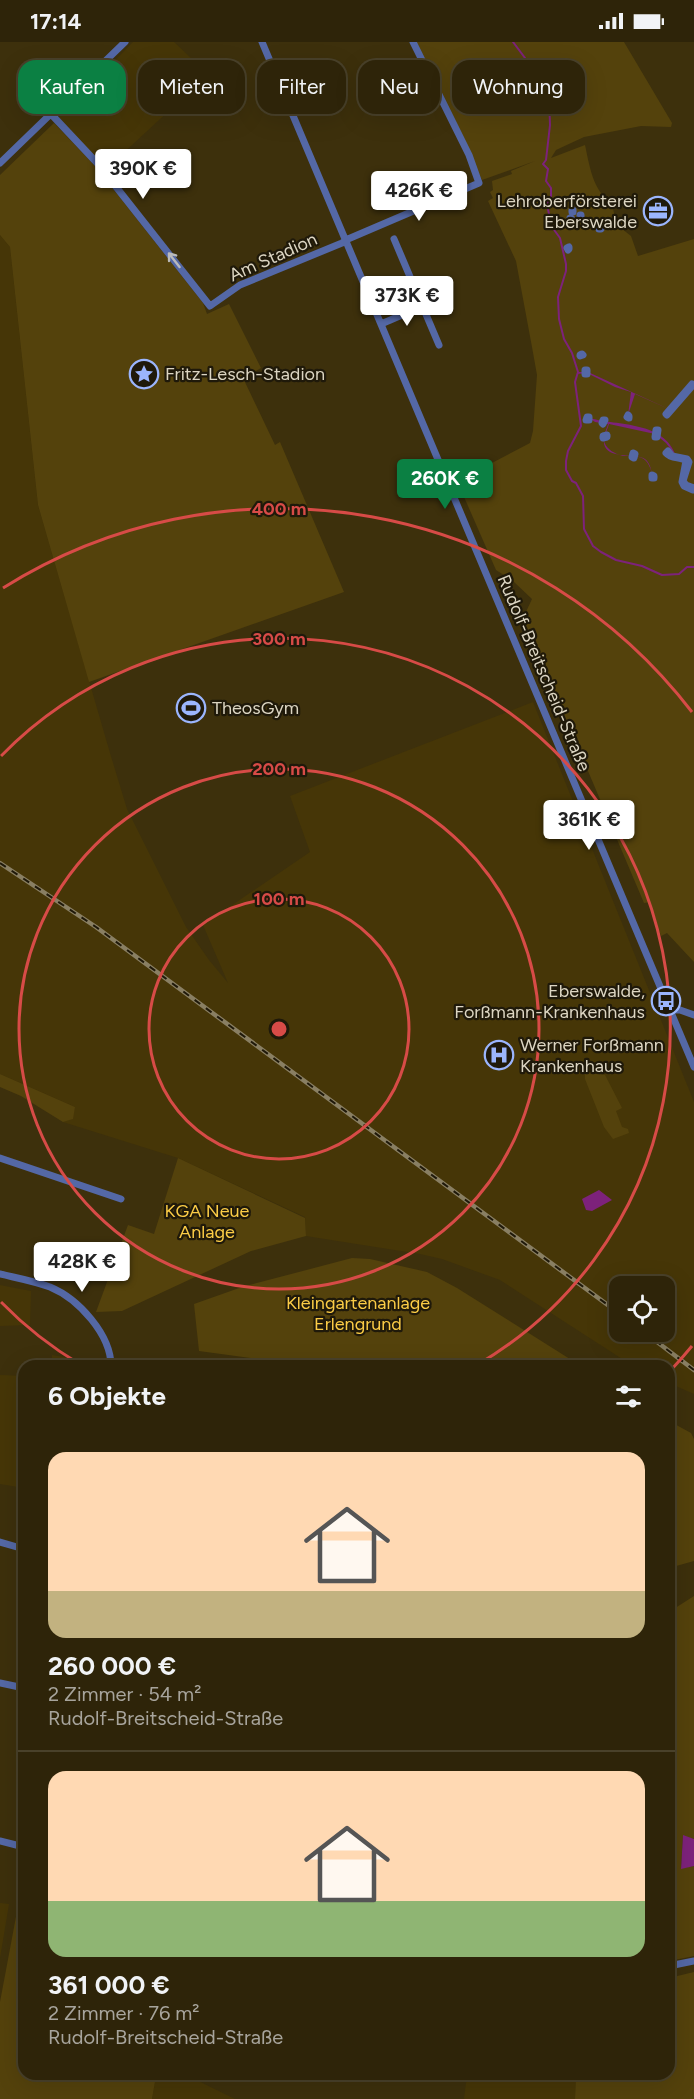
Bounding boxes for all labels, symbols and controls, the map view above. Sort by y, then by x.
text: 17:14 [30,8,81,35]
chip: Kaufen [18,60,126,114]
chip: Mieten [138,60,245,114]
chip: Filter [257,60,346,114]
chip: Neu [358,60,440,114]
chip: Wohnung [452,60,585,114]
pin: 390K € [94,149,192,200]
text: 390K € [109,156,177,180]
pin: 426K € [370,171,468,222]
text: 426K € [385,178,453,202]
place label: Lehroberförsterei Eberswalde [497,190,637,233]
office icon: Lehroberförsterei Eberswalde [642,195,674,227]
street label: Am Stadion [226,228,320,286]
one-way arrow [168,252,181,268]
pin: 373K € [358,276,456,327]
text: 373K € [374,283,440,307]
place icon: Fritz-Lesch-Stadion [128,358,160,390]
place label: Fritz-Lesch-Stadion [165,363,325,385]
pin: 260K € [396,459,494,510]
text: 260K € [411,466,479,490]
text: 400 m [252,498,306,520]
street label: Rudolf-Breitscheid-Straße [493,571,596,775]
text: 300 m [252,628,306,650]
sports icon: TheosGym [175,692,207,724]
place label: TheosGym [212,697,299,719]
text: 200 m [252,758,306,780]
pin: 361K € [540,800,638,851]
text: 361K € [557,807,621,831]
text: 100 m [254,888,304,910]
place label: Eberswalde, Forßmann-Krankenhaus [454,980,645,1023]
bus stop icon: Eberswalde, Forßmann-Krankenhaus [650,985,682,1017]
centre of rings [269,1019,289,1039]
place label: Werner Forßmann Krankenhaus [520,1034,664,1077]
hospital icon: Werner Forßmann Krankenhaus [483,1039,515,1071]
park label: KGA Neue Anlage [165,1200,250,1243]
pin: 428K € [33,1242,131,1293]
text: 428K € [48,1249,116,1273]
map controls [609,1276,675,1342]
button: locate [609,1276,675,1342]
park label: Kleingartenanlage Erlengrund [286,1292,430,1335]
text: 6 Objekte [48,1380,166,1412]
icon: filters [612,1380,645,1413]
icon: home [293,1491,401,1599]
text: 260 000 € [48,1650,176,1682]
text: 2 Zimmer · 54 m² [48,1682,201,1706]
text: Rudolf-Breitscheid-Straße [48,1706,283,1730]
icon: home [293,1810,401,1918]
text: 361 000 € [48,1969,170,2001]
text: 2 Zimmer · 76 m² [48,2001,200,2025]
text: Rudolf-Breitscheid-Straße [48,2025,283,2049]

